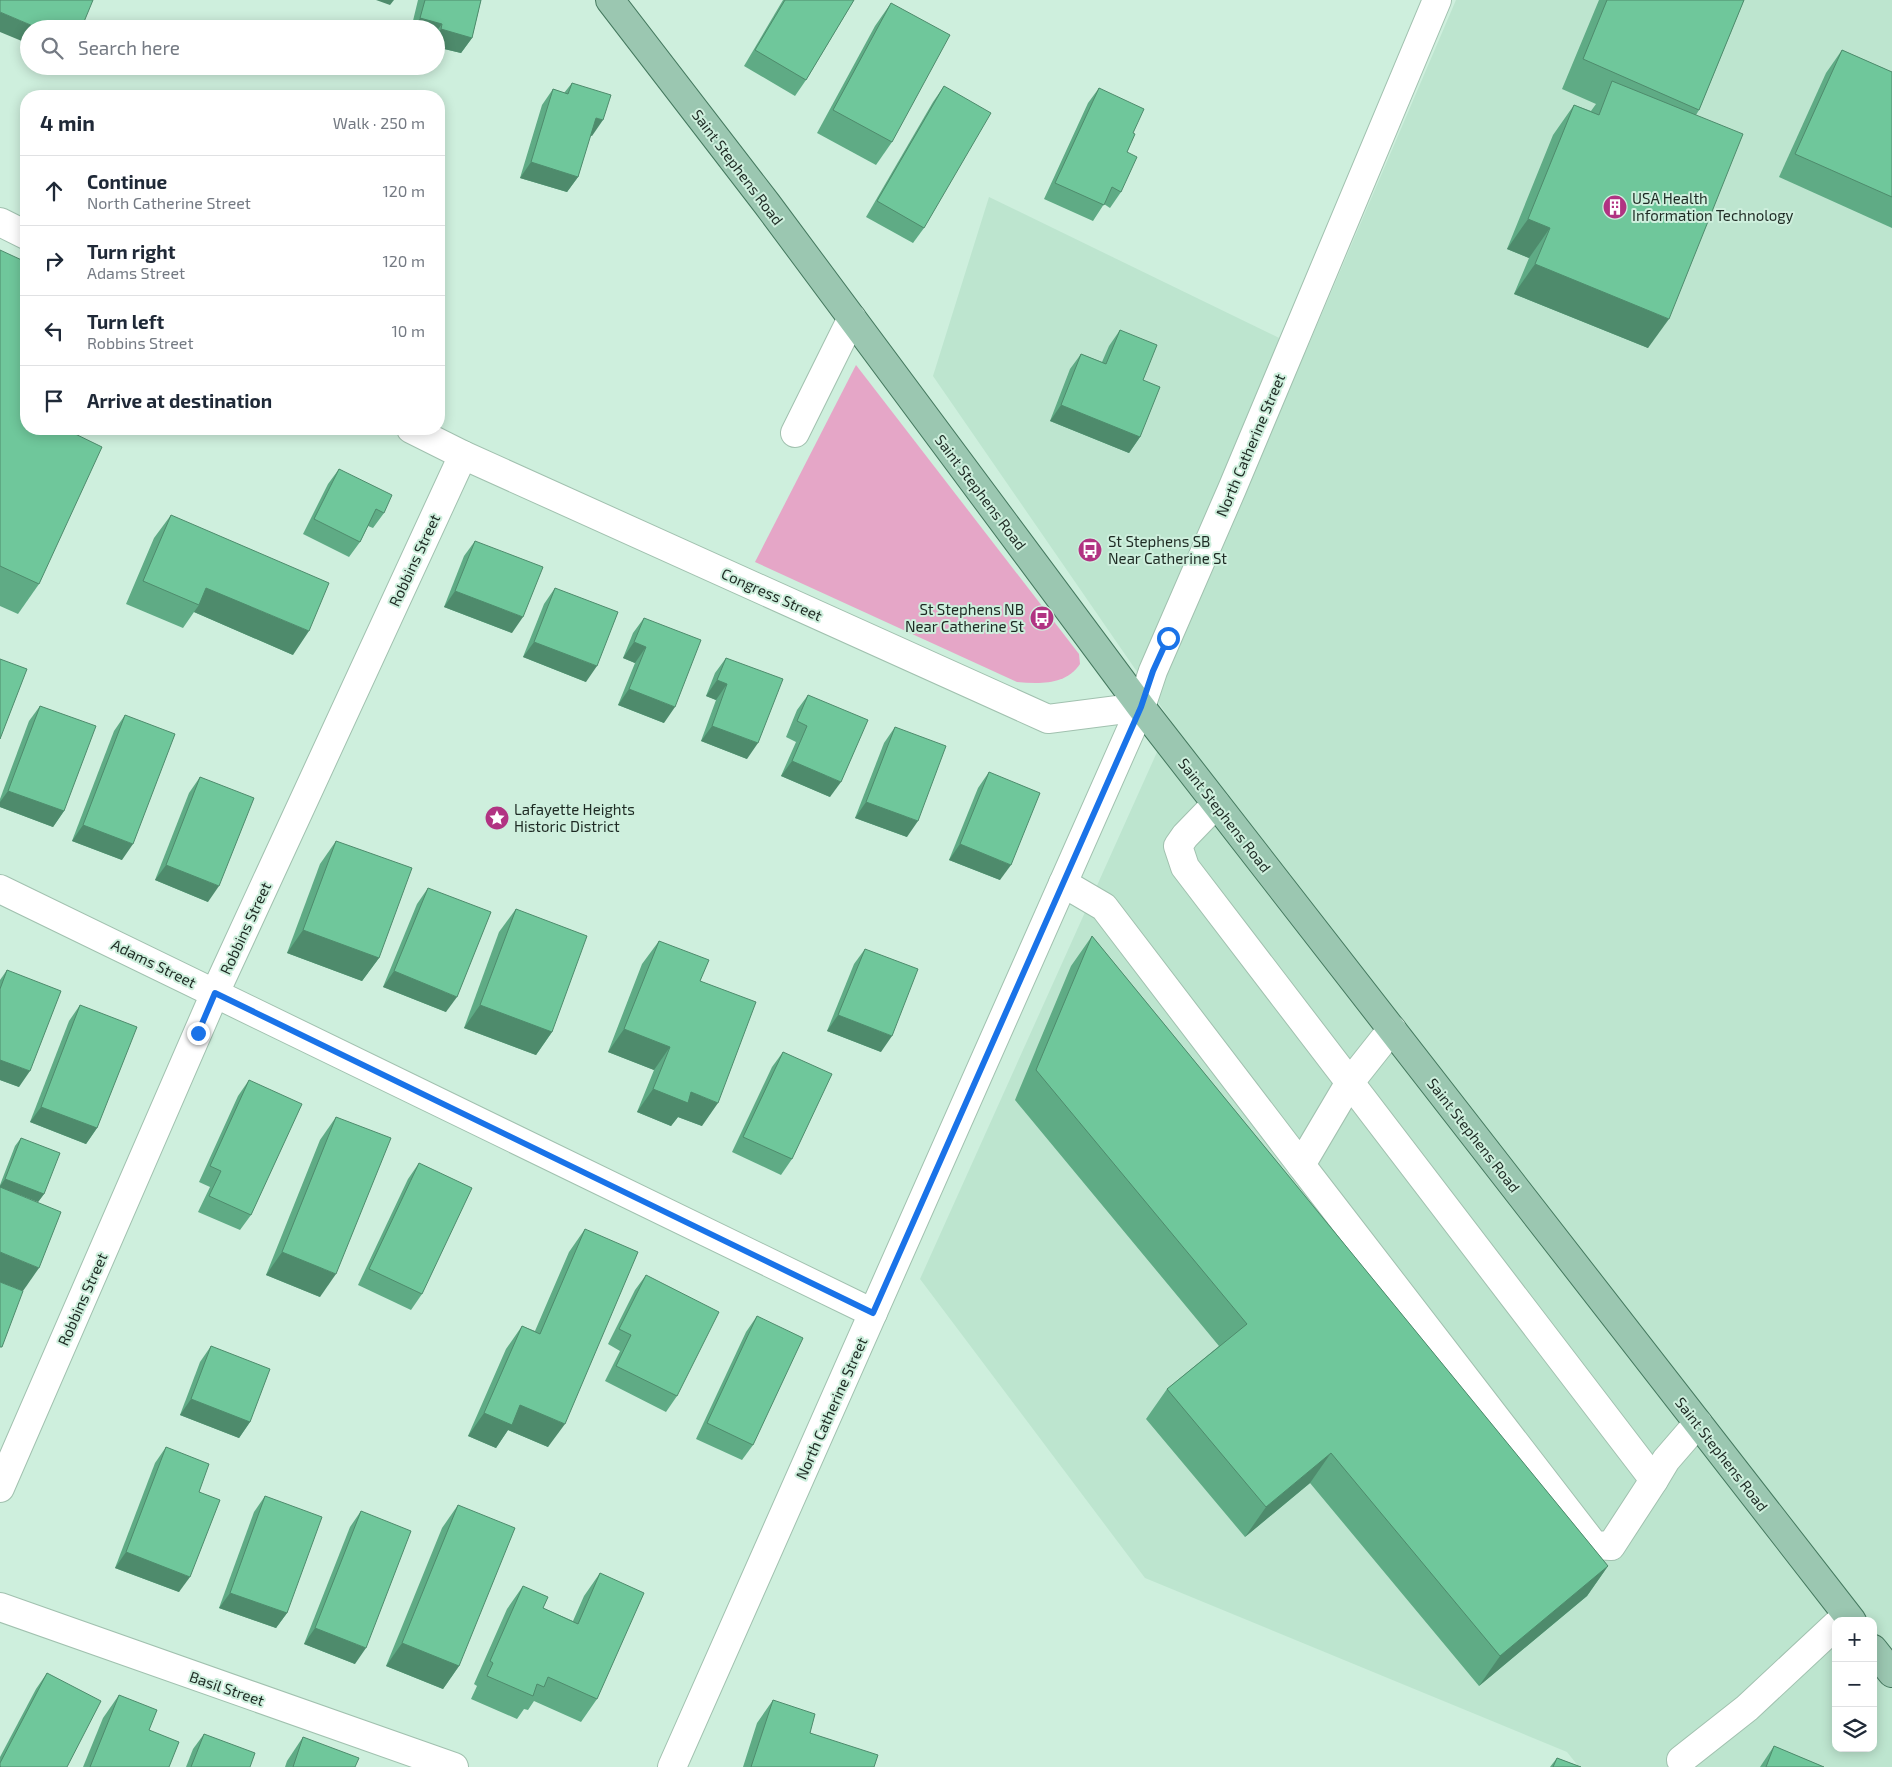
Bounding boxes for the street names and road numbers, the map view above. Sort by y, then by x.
street label: Saint Stephens Road [689,106,787,228]
street label: North Catherine Street [1212,370,1288,519]
street label: Saint Stephens Road [932,431,1030,553]
street label: Robbins Street [385,511,443,609]
street label: Congress Street [719,564,825,624]
street label: Saint Stephens Road [1175,754,1275,876]
street label: Robbins Street [216,879,274,977]
street label: Adams Street [109,935,200,991]
street label: Saint Stephens Road [1424,1074,1524,1196]
street label: Robbins Street [53,1249,111,1348]
street label: North Catherine Street [792,1334,871,1482]
street label: Saint Stephens Road [1672,1393,1772,1515]
street label: Basil Street [187,1667,267,1709]

